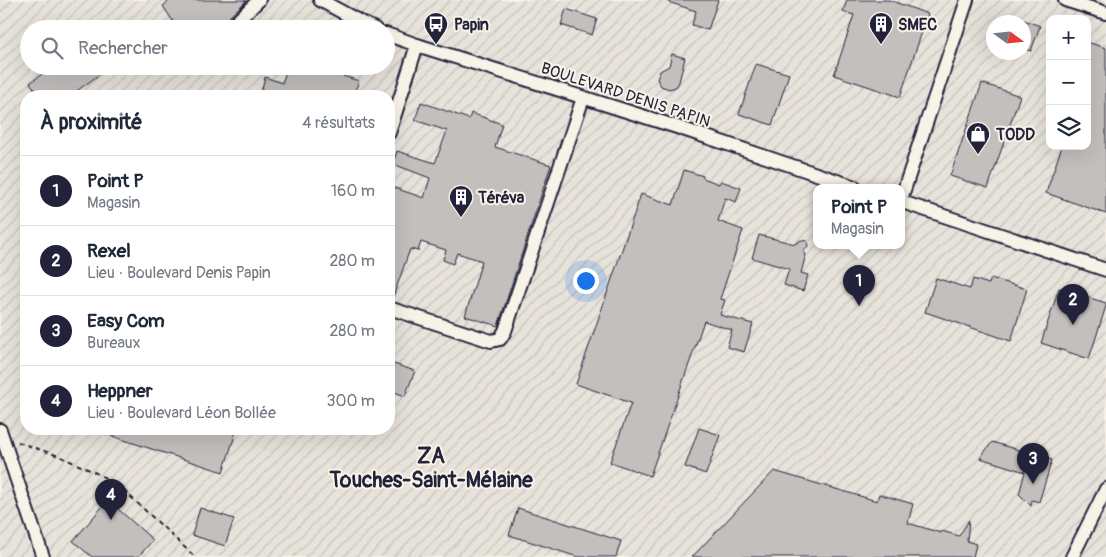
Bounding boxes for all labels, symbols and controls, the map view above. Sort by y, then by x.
bus stop icon: Papin [423,11,449,45]
building icon: SMEC [868,11,894,45]
place label: Papin [454,15,489,35]
place label: SMEC [898,15,937,35]
north arrow [986,15,1031,60]
map controls [1046,15,1091,150]
button: + [1046,15,1091,60]
search box [20,20,395,75]
icon: search [38,34,66,62]
text: Rechercher [78,36,168,60]
street label: BOULEVARD DENIS PAPIN [538,58,713,132]
button: − [1046,60,1091,105]
button: layers [1046,105,1091,150]
text: À proximité [40,109,143,136]
text: 4 résultats [302,113,375,133]
shop icon: TODD [965,121,991,155]
place label: TODD [995,125,1035,145]
text: Point P [87,169,144,193]
text: 1 [53,181,59,201]
text: 160 m [331,181,375,201]
building icon: Téréva [448,184,474,218]
popup [813,184,905,249]
place label: Téréva [477,188,525,208]
text: Magasin [87,193,140,213]
text: Point P [831,195,887,219]
text: Magasin [831,219,884,239]
text: Rexel [87,239,131,263]
text: 2 [52,251,60,271]
text: 280 m [329,251,375,271]
text: Lieu · Boulevard Denis Papin [87,263,271,283]
pin: 1 [843,265,875,306]
your location [573,268,599,294]
pin: 2 [1057,284,1089,325]
text: Easy Com [87,309,165,333]
text: 3 [52,321,60,341]
text: 280 m [329,321,375,341]
text: Bureaux [87,333,141,353]
text: Heppner [87,379,152,403]
text: 4 [51,391,61,411]
text: 300 m [327,391,375,411]
text: Lieu · Boulevard Léon Bollée [87,403,276,423]
district label: ZA Touches-Saint-Mélaine [328,443,533,494]
pin: 3 [1017,443,1049,484]
pin: 4 [95,479,127,520]

